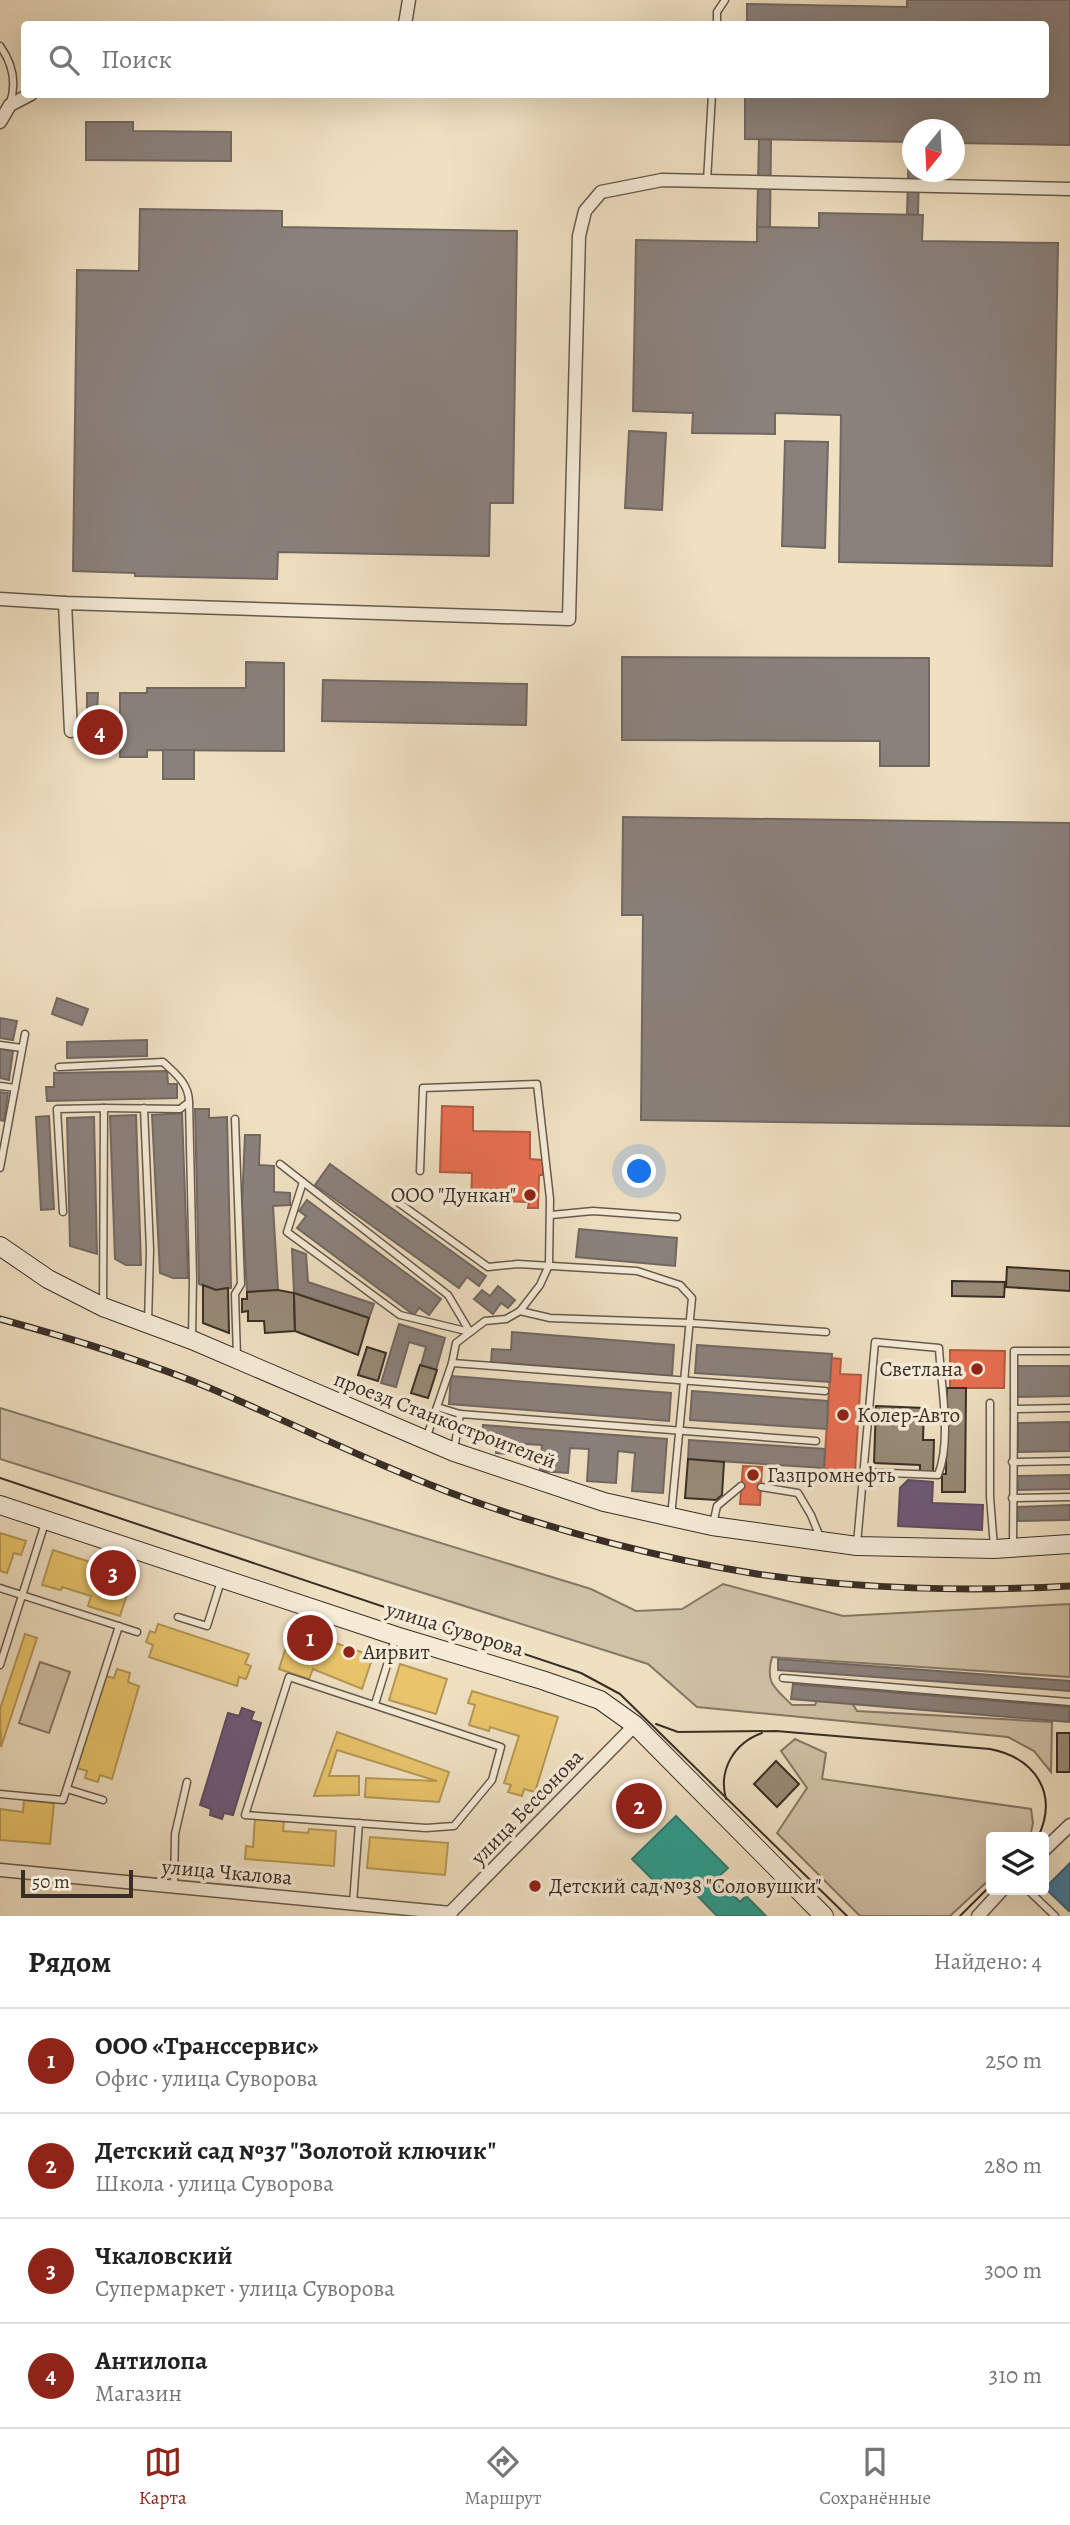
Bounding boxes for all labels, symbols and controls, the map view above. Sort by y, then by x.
search box [21,21,1049,98]
icon: search [45,41,83,79]
text: Поиск [101,42,172,77]
north arrow [902,119,965,182]
pin: 4 [77,706,123,758]
your location [622,1154,656,1188]
place label: ООО "Дункан" [391,1181,516,1209]
marker: ООО "Дункан" [522,1187,538,1203]
place label: Светлана [879,1355,963,1383]
marker: Светлана [969,1361,985,1377]
street label: проезд Станкостроителей [330,1365,560,1475]
place label: Колер-Авто [857,1401,960,1429]
marker: Колер-Авто [835,1407,851,1423]
place label: Газпромнефть [767,1461,896,1489]
marker: Газпромнефть [745,1467,761,1483]
pin: 3 [90,1547,136,1599]
street label: улица Суворова [382,1595,527,1663]
pin: 1 [287,1612,333,1664]
place label: Аирвит [362,1638,430,1666]
marker: Аирвит [341,1644,357,1660]
street label: улица Бессонова [464,1743,590,1872]
pin: 2 [616,1780,662,1832]
map controls [986,1832,1049,1895]
button: layers [986,1832,1049,1895]
street label: улица Чкалова [160,1852,294,1892]
scale bar [21,1867,133,1899]
text: 50 m [32,1869,70,1895]
place label: Детский сад №38 "Соловушки" [549,1872,822,1900]
marker: Детский сад №38 "Соловушки" [527,1878,543,1894]
text: Рядом [28,1942,111,1982]
text: Найдено: 4 [934,1946,1042,1977]
text: ООО «Транссервис» [95,2028,319,2063]
text: 1 [47,2045,55,2076]
text: 250 m [985,2045,1042,2076]
text: Офис · улица Суворова [95,2063,318,2094]
text: Детский сад №37 "Золотой ключик" [95,2133,496,2168]
text: 2 [45,2150,57,2181]
text: 280 m [984,2150,1042,2181]
text: Школа · улица Суворова [95,2168,334,2199]
text: Чкаловский [95,2238,233,2273]
text: 3 [46,2255,56,2286]
text: 300 m [984,2255,1042,2286]
text: Супермаркет · улица Суворова [95,2273,395,2304]
text: Aнтилопа [95,2343,208,2378]
text: 4 [46,2360,56,2391]
text: 310 m [989,2360,1042,2391]
text: Магазин [95,2378,182,2409]
tab: Карта [139,2443,187,2511]
tab: Маршрут [464,2443,541,2511]
tab: Сохранённые [819,2443,931,2511]

